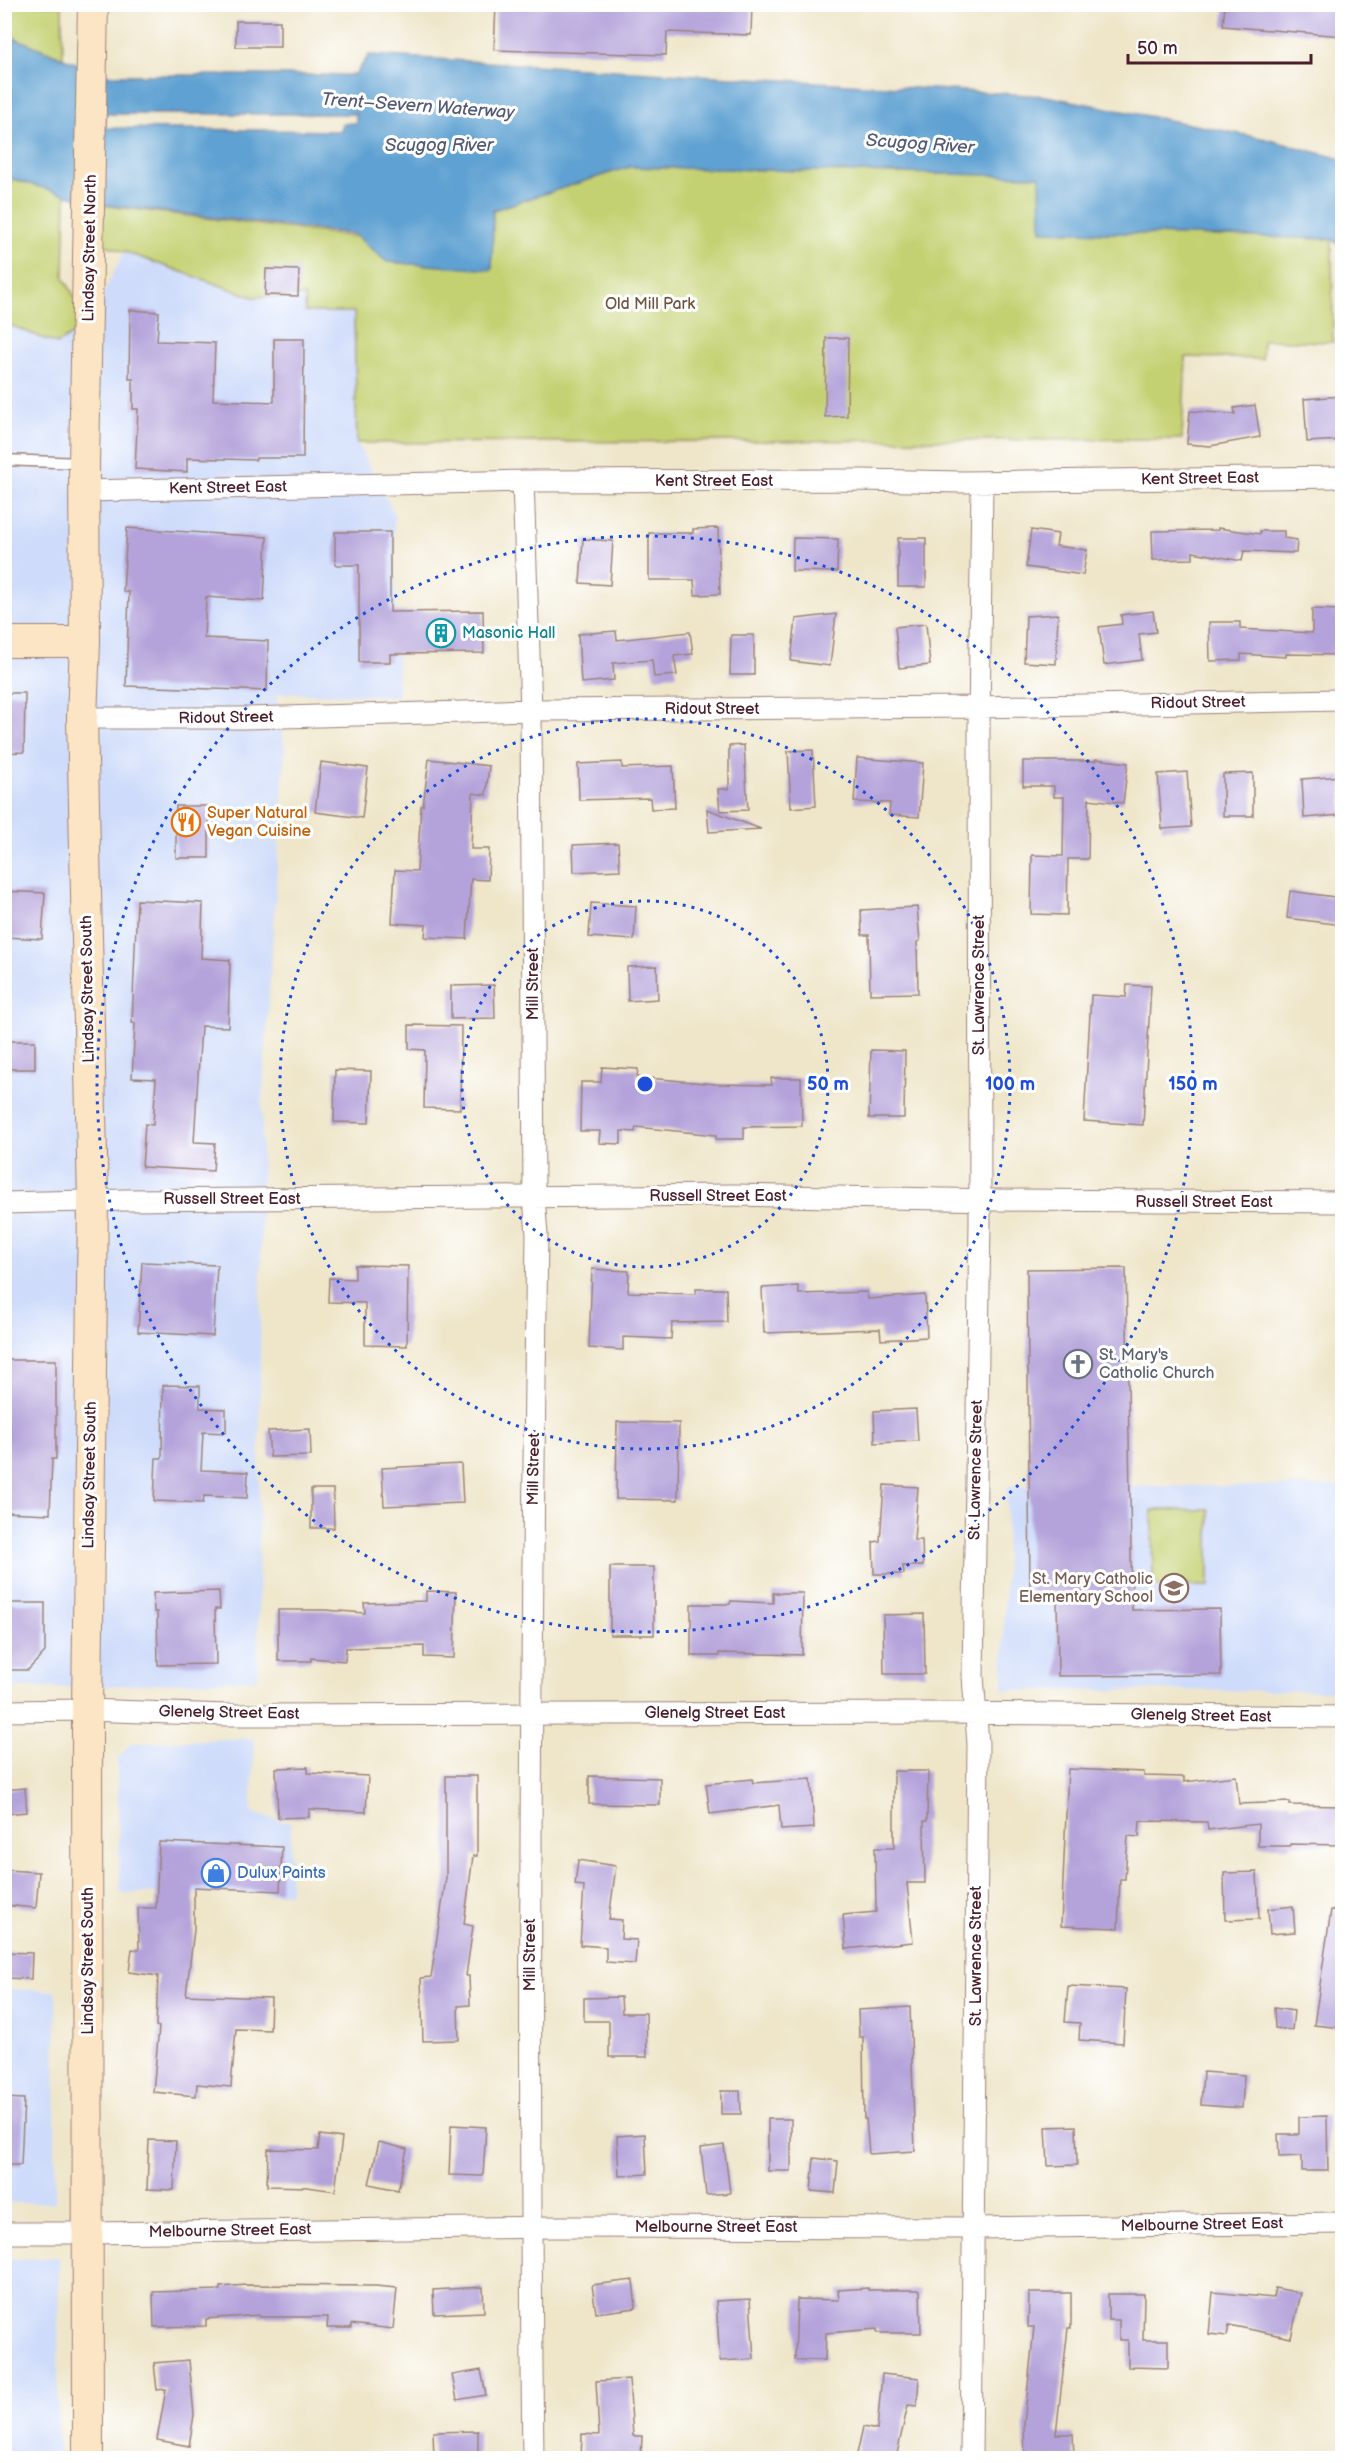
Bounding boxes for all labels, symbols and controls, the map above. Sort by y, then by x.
scale bar [1128,27,1311,65]
text: 50 m [1137,38,1178,59]
water label: Trent–Severn Waterway [321,89,516,123]
water label: Scugog River [865,130,976,158]
water label: Scugog River [385,135,495,156]
street label: Lindsay Street North [79,174,101,322]
park label: Old Mill Park [605,295,695,314]
street label: Kent Street East [1141,468,1259,490]
street label: Kent Street East [655,472,773,491]
street label: Kent Street East [169,477,287,499]
building icon: Masonic Hall [425,617,457,649]
place label: Masonic Hall [462,624,555,643]
street label: Ridout Street [1150,693,1246,713]
street label: Ridout Street [665,700,760,719]
street label: Ridout Street [178,708,274,728]
place label: Super Natural Vegan Cuisine [207,804,312,841]
restaurant icon: Super Natural Vegan Cuisine [170,806,202,838]
street label: Lindsay Street South [77,915,99,1063]
street label: St. Lawrence Street [970,915,989,1055]
street label: Mill Street [524,948,543,1020]
centre of rings [635,1074,655,1094]
text: 50 m [807,1074,849,1095]
text: 100 m [985,1074,1035,1095]
text: 150 m [1168,1074,1218,1095]
street label: Russell Street East [649,1187,787,1206]
street label: Russell Street East [163,1190,301,1209]
street label: Russell Street East [1135,1193,1273,1212]
place label: St. Mary's Catholic Church [1099,1346,1214,1383]
church icon: St. Mary's Catholic Church [1062,1348,1094,1380]
street label: St. Lawrence Street [965,1400,987,1540]
street label: Lindsay Street South [79,1401,101,1549]
street label: Mill Street [524,1432,544,1505]
place label: St. Mary Catholic Elementary School [1019,1570,1153,1607]
school or university icon: St. Mary Catholic Elementary School [1158,1572,1190,1604]
street label: Glenelg Street East [158,1702,300,1724]
street label: Glenelg Street East [645,1704,785,1723]
street label: Glenelg Street East [1130,1705,1272,1727]
shop icon: Dulux Paints [200,1857,232,1889]
place label: Dulux Paints [237,1864,326,1883]
street label: St. Lawrence Street [967,1886,986,2026]
street label: Lindsay Street South [79,1887,98,2035]
street label: Mill Street [521,1919,540,1991]
street label: Melbourne Street East [1120,2214,1284,2236]
street label: Melbourne Street East [635,2218,797,2237]
street label: Melbourne Street East [148,2220,312,2242]

